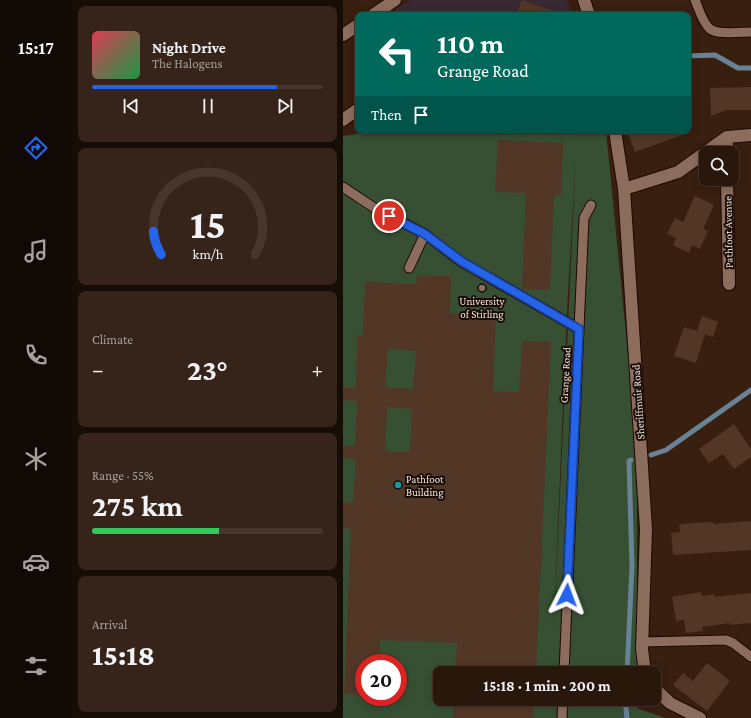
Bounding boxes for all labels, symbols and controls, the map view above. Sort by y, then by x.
icon: left [371,28,423,80]
text: 110 m [437,28,504,59]
text: 15:17 [18,38,54,58]
text: Night Drive [152,40,226,56]
text: The Halogens [152,56,223,71]
text: Grange Road [437,61,529,81]
icon: previous [120,95,142,117]
icon: pause [197,95,219,117]
icon: next [274,95,296,117]
icon: arrive [410,104,432,126]
text: Then [371,107,402,123]
icon: directions [22,134,50,162]
map controls [699,146,739,186]
button: search [699,146,739,186]
street label: Pathfoot Avenue [721,196,735,268]
pin [372,199,406,233]
text: 15 [190,200,225,246]
icon: arrive [378,205,400,227]
icon: music [22,237,50,265]
text: km/h [192,245,223,261]
marker: University of Stirling [477,283,487,293]
place label: University of Stirling [459,295,506,321]
text: Climate [92,332,133,347]
icon: phone [22,341,50,369]
street label: Grange Road [558,346,573,403]
text: 23° [187,353,228,386]
text: − [92,357,104,382]
text: + [311,357,323,382]
street label: Sheriffmuir Road [629,364,647,440]
icon: climate [22,445,50,473]
text: Range · 55% [92,468,154,483]
place label: Pathfoot Building [406,473,444,499]
marker: Pathfoot Building [393,480,403,490]
text: 275 km [92,489,183,522]
icon: car [22,548,50,576]
position arrow [546,574,588,616]
text: Arrival [92,617,127,632]
text: 15:18 [92,638,155,671]
icon: filters [22,652,50,680]
speed limit sign: 20 [355,654,407,706]
text: 15:18 · 1 min · 200 m [483,678,611,694]

